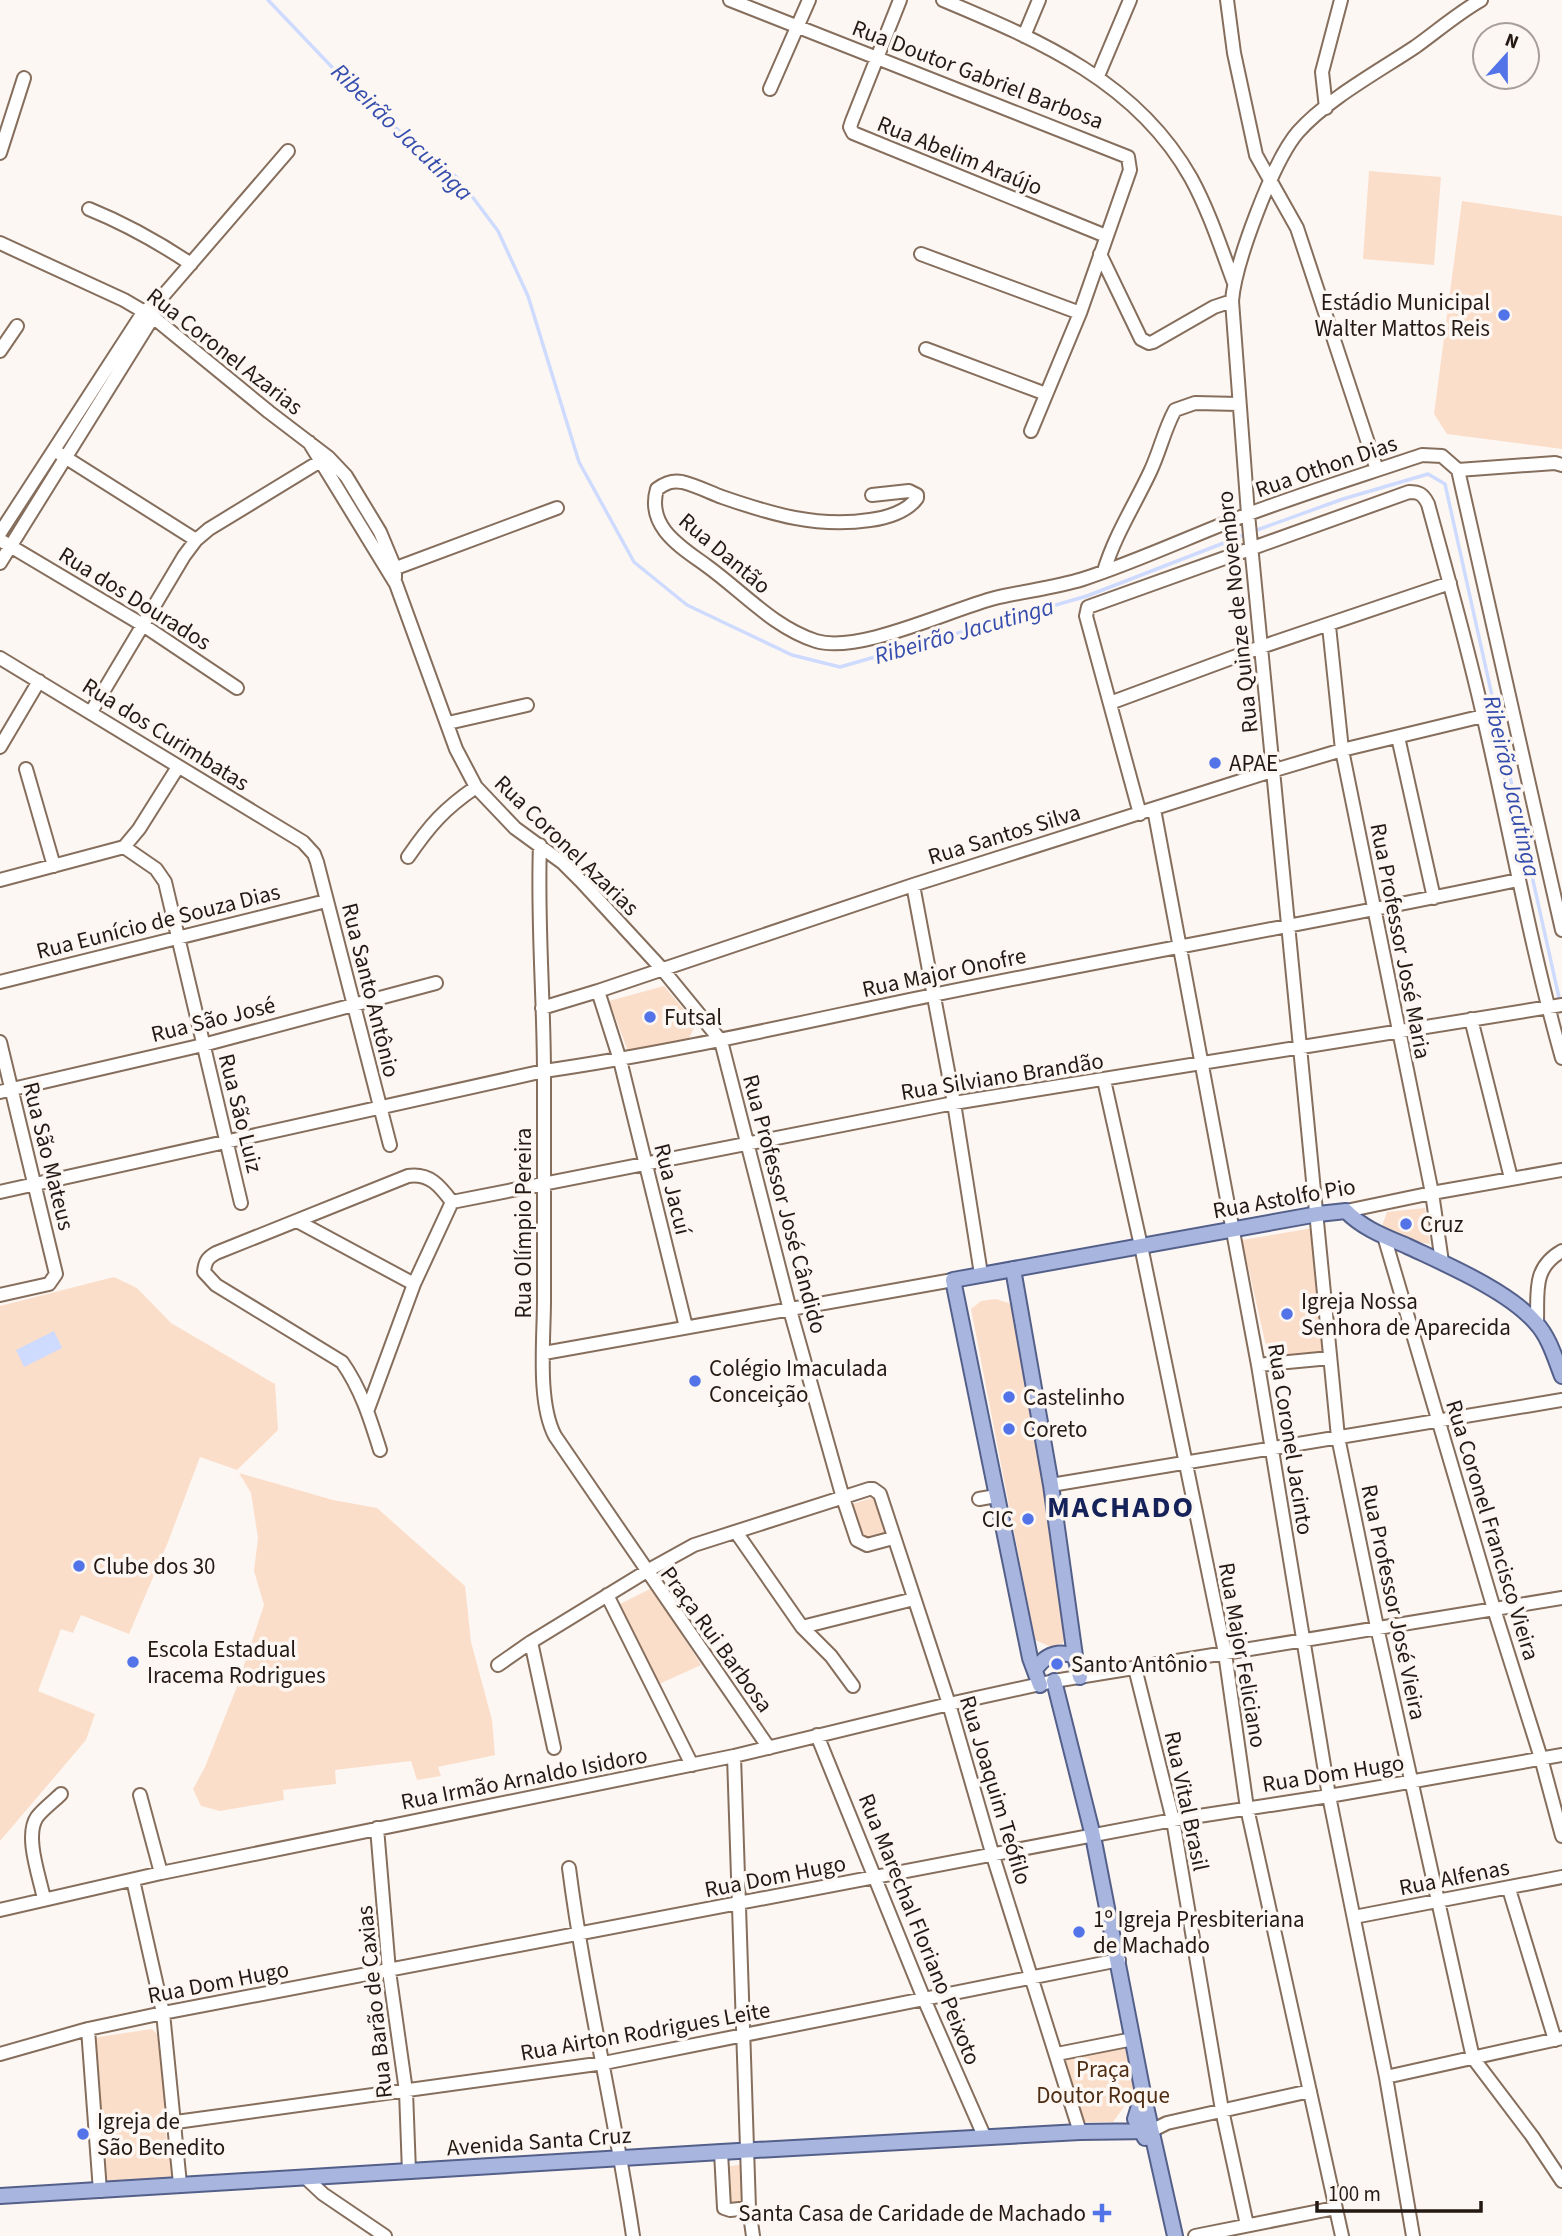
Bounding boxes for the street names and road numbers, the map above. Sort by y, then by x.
street label: Rua Doutor Gabriel Barbosa [847,11,1108,138]
street label: Rua Abelim Araújo [872,107,1047,204]
street label: Rua Coronel Azarias [140,280,310,423]
street label: Rua Othon Dias [1251,427,1402,506]
street label: Rua Quinze de Novembro [1208,489,1267,735]
street label: Rua Dantão [671,505,778,602]
street label: Rua dos Dourados [52,538,217,659]
street label: Rua dos Curimbatas [76,670,256,799]
street label: Rua Coronel Azarias [487,767,647,923]
street label: Rua Santos Silva [924,796,1085,873]
street label: Rua Professor José Maria [1361,820,1440,1062]
street label: Rua Eunício de Souza Dias [33,875,284,968]
street label: Rua Santo Antônio [333,900,408,1081]
street label: Rua Major Onofre [859,939,1029,1006]
street label: Rua São José [147,988,279,1051]
street label: Rua Silviano Brandão [898,1044,1106,1109]
street label: Rua São Luiz [210,1050,271,1176]
street label: Rua Professor José Cândido [734,1071,835,1337]
street label: Rua São Mateus [14,1079,83,1234]
street label: Rua Olímpio Pereira [507,1128,540,1318]
street label: Rua Jacuí [645,1140,700,1240]
street label: Rua Astolfo Pio [1210,1170,1358,1227]
street label: Rua Coronel Jacinto [1259,1341,1322,1537]
street label: Rua Coronel Francisco Vieira [1437,1396,1548,1665]
street label: Rua Professor José Vieira [1352,1481,1435,1723]
street label: Praça Rui Barbosa [652,1559,781,1719]
street label: Rua Major Feliciano [1210,1560,1275,1750]
street label: Rua Joaquim Teófilo [951,1691,1040,1889]
street label: Rua Vital Brasil [1156,1728,1217,1874]
street label: Rua Irmão Arnaldo Isidoro [398,1738,650,1819]
street label: Rua Dom Hugo [1260,1746,1406,1801]
street label: Rua Marechal Floriano Peixoto [850,1788,989,2070]
street label: Rua Dom Hugo [702,1847,849,1906]
street label: Rua Alfenas [1396,1851,1512,1904]
street label: Rua Barão de Caxias [348,1904,401,2100]
street label: Rua Dom Hugo [145,1953,292,2012]
street label: Rua Airton Rodrigues Leite [517,1993,773,2070]
street label: Avenida Santa Cruz [446,2119,633,2164]

